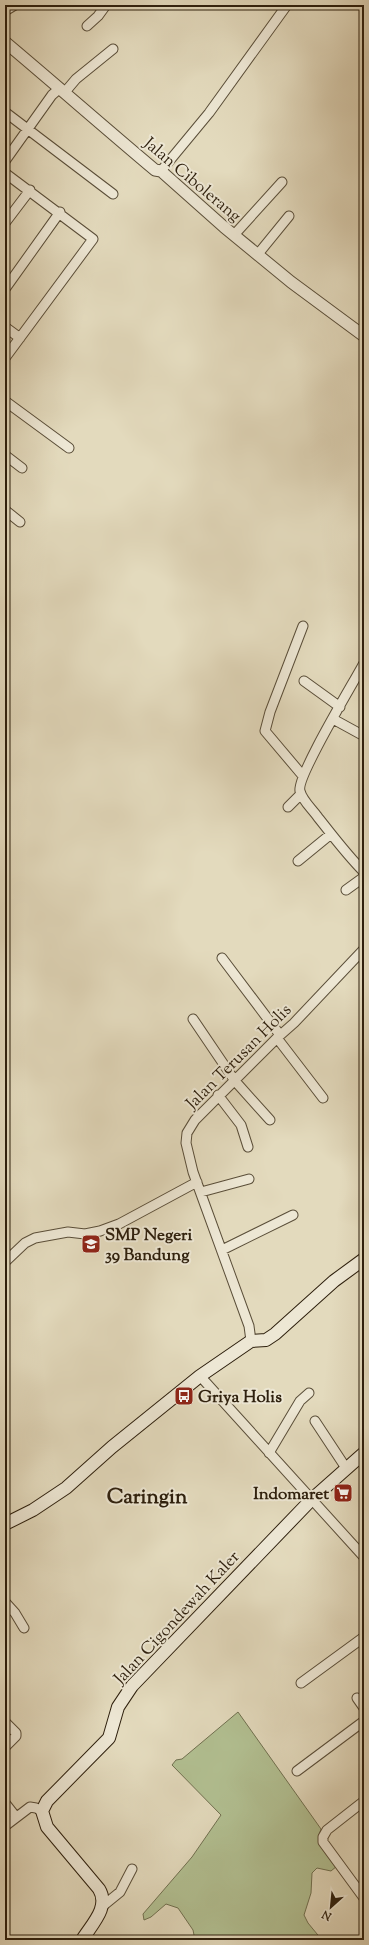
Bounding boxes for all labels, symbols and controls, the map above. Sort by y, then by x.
street label: Jalan Cibolerang [137,132,246,228]
street label: Jalan Terusan Holis [180,999,298,1116]
place label: SMP Negeri 39 Bandung [105,1224,192,1268]
school or university icon: SMP Negeri 39 Bandung [80,1233,102,1255]
bus stop icon: Griya Holis [173,1385,195,1407]
place label: Griya Holis [198,1386,282,1410]
supermarket icon: Indomaret [332,1482,354,1504]
district label: Caringin [107,1483,188,1513]
place label: Indomaret [253,1483,329,1507]
street label: Jalan Cigondewah Kaler [108,1546,246,1691]
north arrow [311,1887,351,1927]
text: N [319,1906,335,1925]

